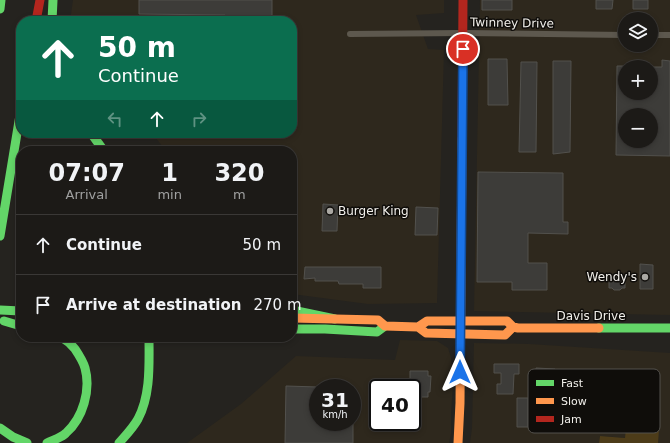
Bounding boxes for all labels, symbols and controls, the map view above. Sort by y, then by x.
map controls [618,12,658,148]
button: layers [618,12,658,52]
street label: Twinney Drive [469,15,554,31]
text: 50 m [98,31,176,64]
icon: ahead [32,32,84,84]
pin [446,32,480,66]
icon: arrive [452,38,474,60]
button: + [618,60,658,100]
text: Continue [98,65,179,86]
icon: left [104,108,126,130]
icon: ahead [146,108,168,130]
icon: right [188,108,210,130]
button: − [618,108,658,148]
text: 07:07 [48,159,125,187]
text: 1 [161,159,178,187]
text: 320 [214,159,264,187]
text: Arrival [66,187,108,202]
text: min [157,187,182,202]
text: m [233,187,246,202]
place label: Burger King [338,204,409,218]
marker: Burger King [325,206,335,216]
icon: ahead [32,234,54,256]
text: Continue [66,236,142,254]
text: 50 m [243,236,281,254]
place label: Wendy's [587,270,637,284]
marker: Wendy's [640,272,650,282]
icon: arrive [32,294,54,316]
text: Arrive at destination [66,296,241,314]
text: 270 m [253,296,302,314]
street label: Davis Drive [556,309,626,323]
position arrow [439,351,481,393]
legend [528,369,660,433]
text: Fast [561,377,584,390]
speed limit sign: 40 [369,379,421,431]
text: 31 [321,388,349,412]
text: Slow [561,395,587,408]
text: km/h [322,409,348,420]
text: Jam [560,413,582,426]

